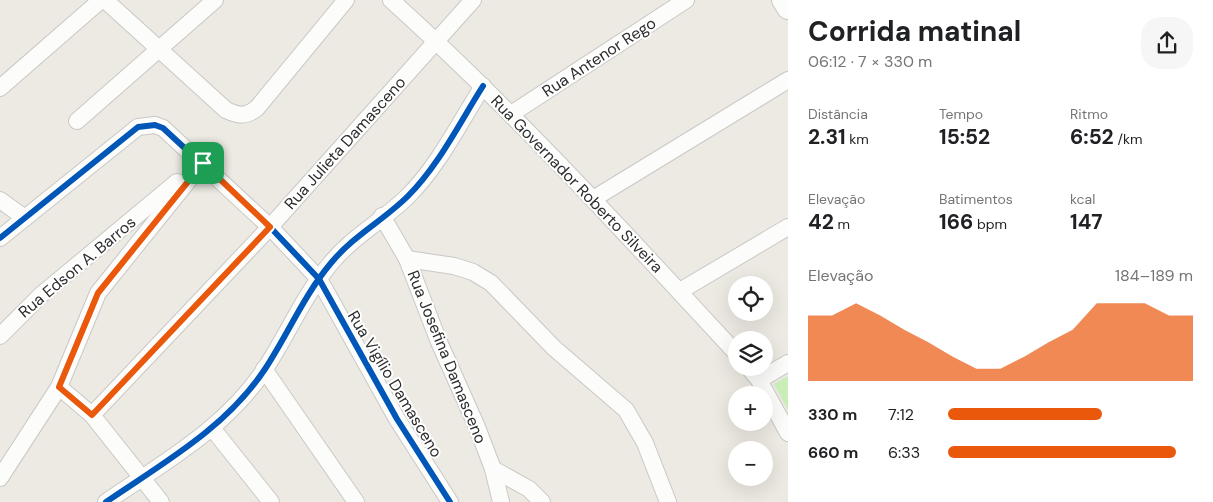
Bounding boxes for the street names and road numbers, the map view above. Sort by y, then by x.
street label: Rua Antenor Rego [538,12,660,102]
street label: Rua Julieta Damasceno [280,72,410,214]
street label: Rua Governador Roberto Silveira [486,91,668,277]
street label: Rua Edson A. Barros [14,212,140,322]
street label: Rua Josefina Damasceno [403,267,491,447]
street label: Rua Vigílio Damasceno [343,307,447,461]

